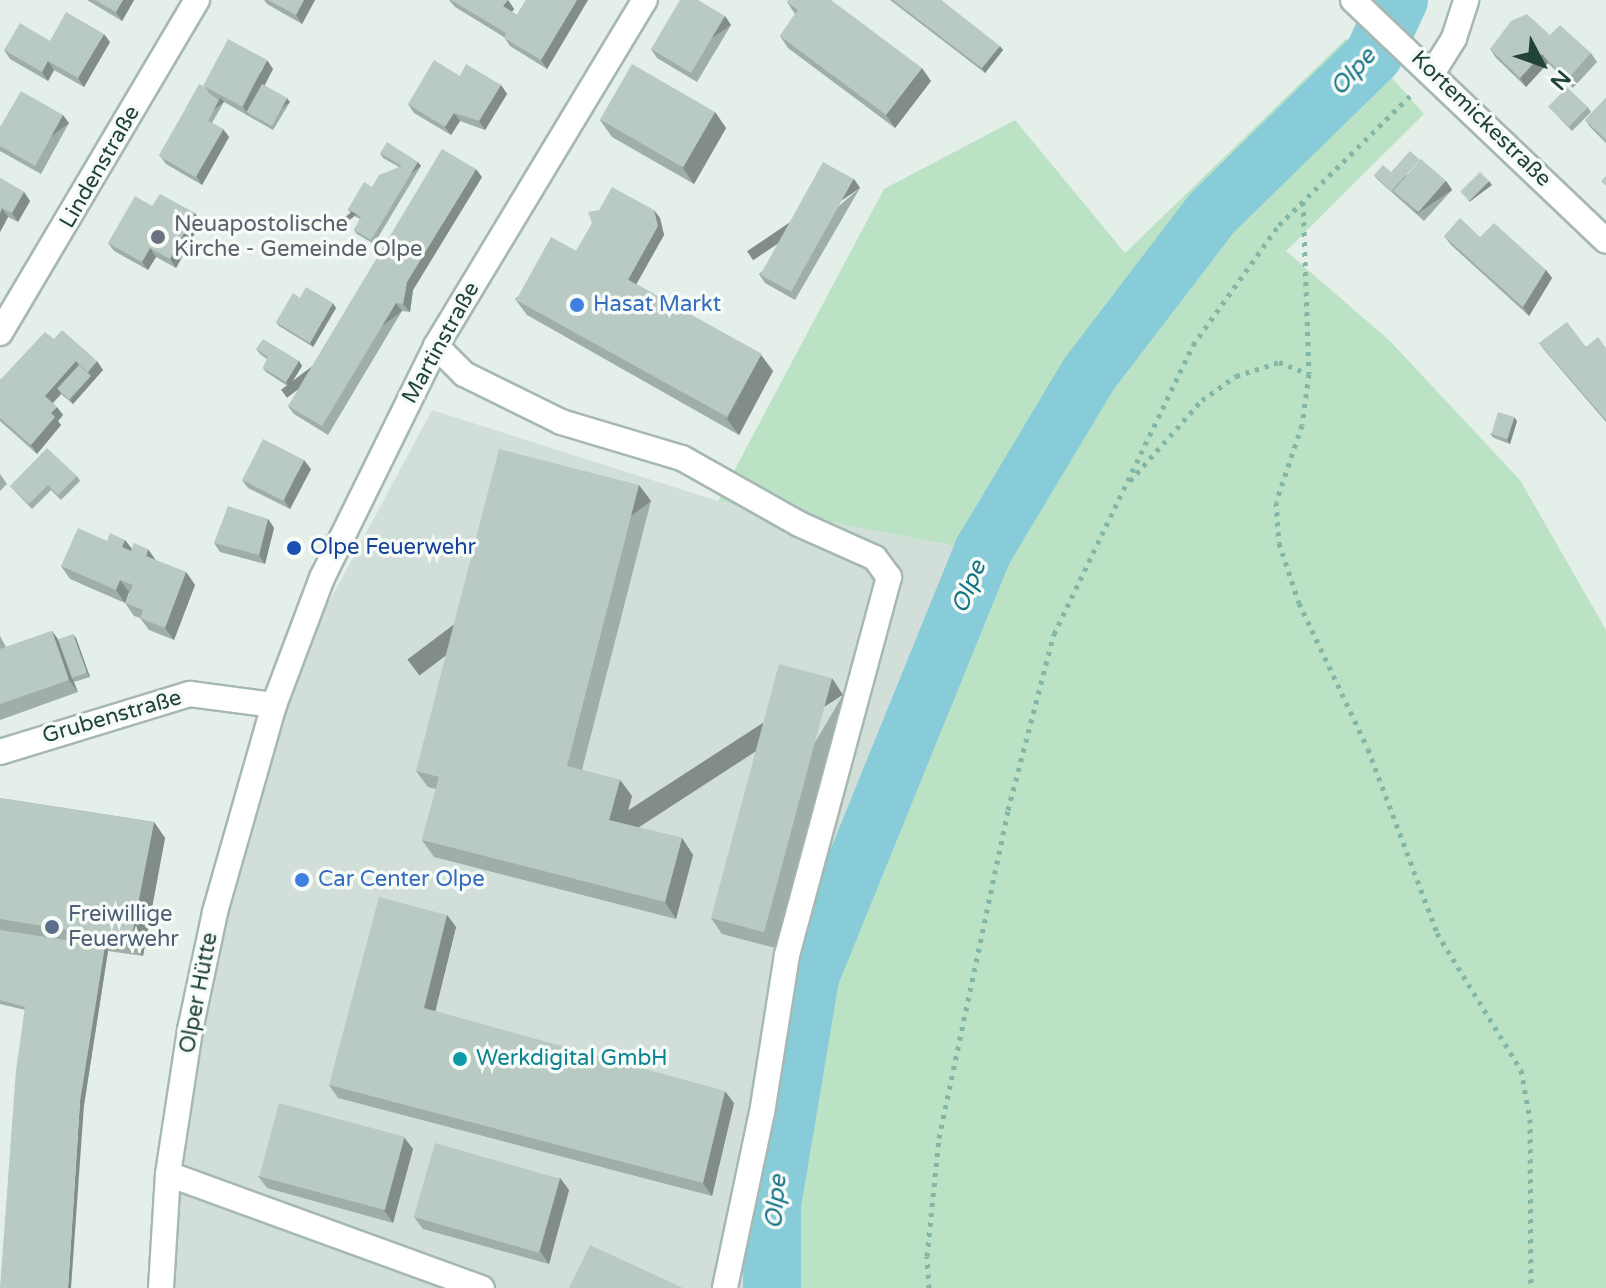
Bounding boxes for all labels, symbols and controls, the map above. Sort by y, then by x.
north arrow [1502,24,1582,104]
water label: Olpe [1324,42,1382,102]
street label: Kortemickestraße [1406,45,1556,193]
text: N [1545,65,1576,95]
street label: Lindenstraße [54,101,146,233]
place label: Neuapostolische Kirche - Gemeinde Olpe [174,211,422,262]
marker: Neuapostolische Kirche - Gemeinde Olpe [149,228,167,246]
street label: Martinstraße [397,278,485,408]
place label: Hasat Markt [593,292,721,318]
marker: Hasat Markt [568,296,586,314]
place label: Olpe Feuerwehr [310,535,476,561]
marker: Olpe Feuerwehr [285,539,303,557]
water label: Olpe [946,557,992,617]
street label: Grubenstraße [39,685,185,749]
place label: Car Center Olpe [318,867,485,893]
marker: Car Center Olpe [293,871,311,889]
place label: Freiwillige Feuerwehr [68,901,179,952]
marker: Freiwillige Feuerwehr [43,918,61,936]
street label: Olper Hütte [174,930,224,1056]
place label: Werkdigital GmbH [476,1046,668,1072]
marker: Werkdigital GmbH [451,1050,469,1068]
water label: Olpe [759,1174,793,1230]

